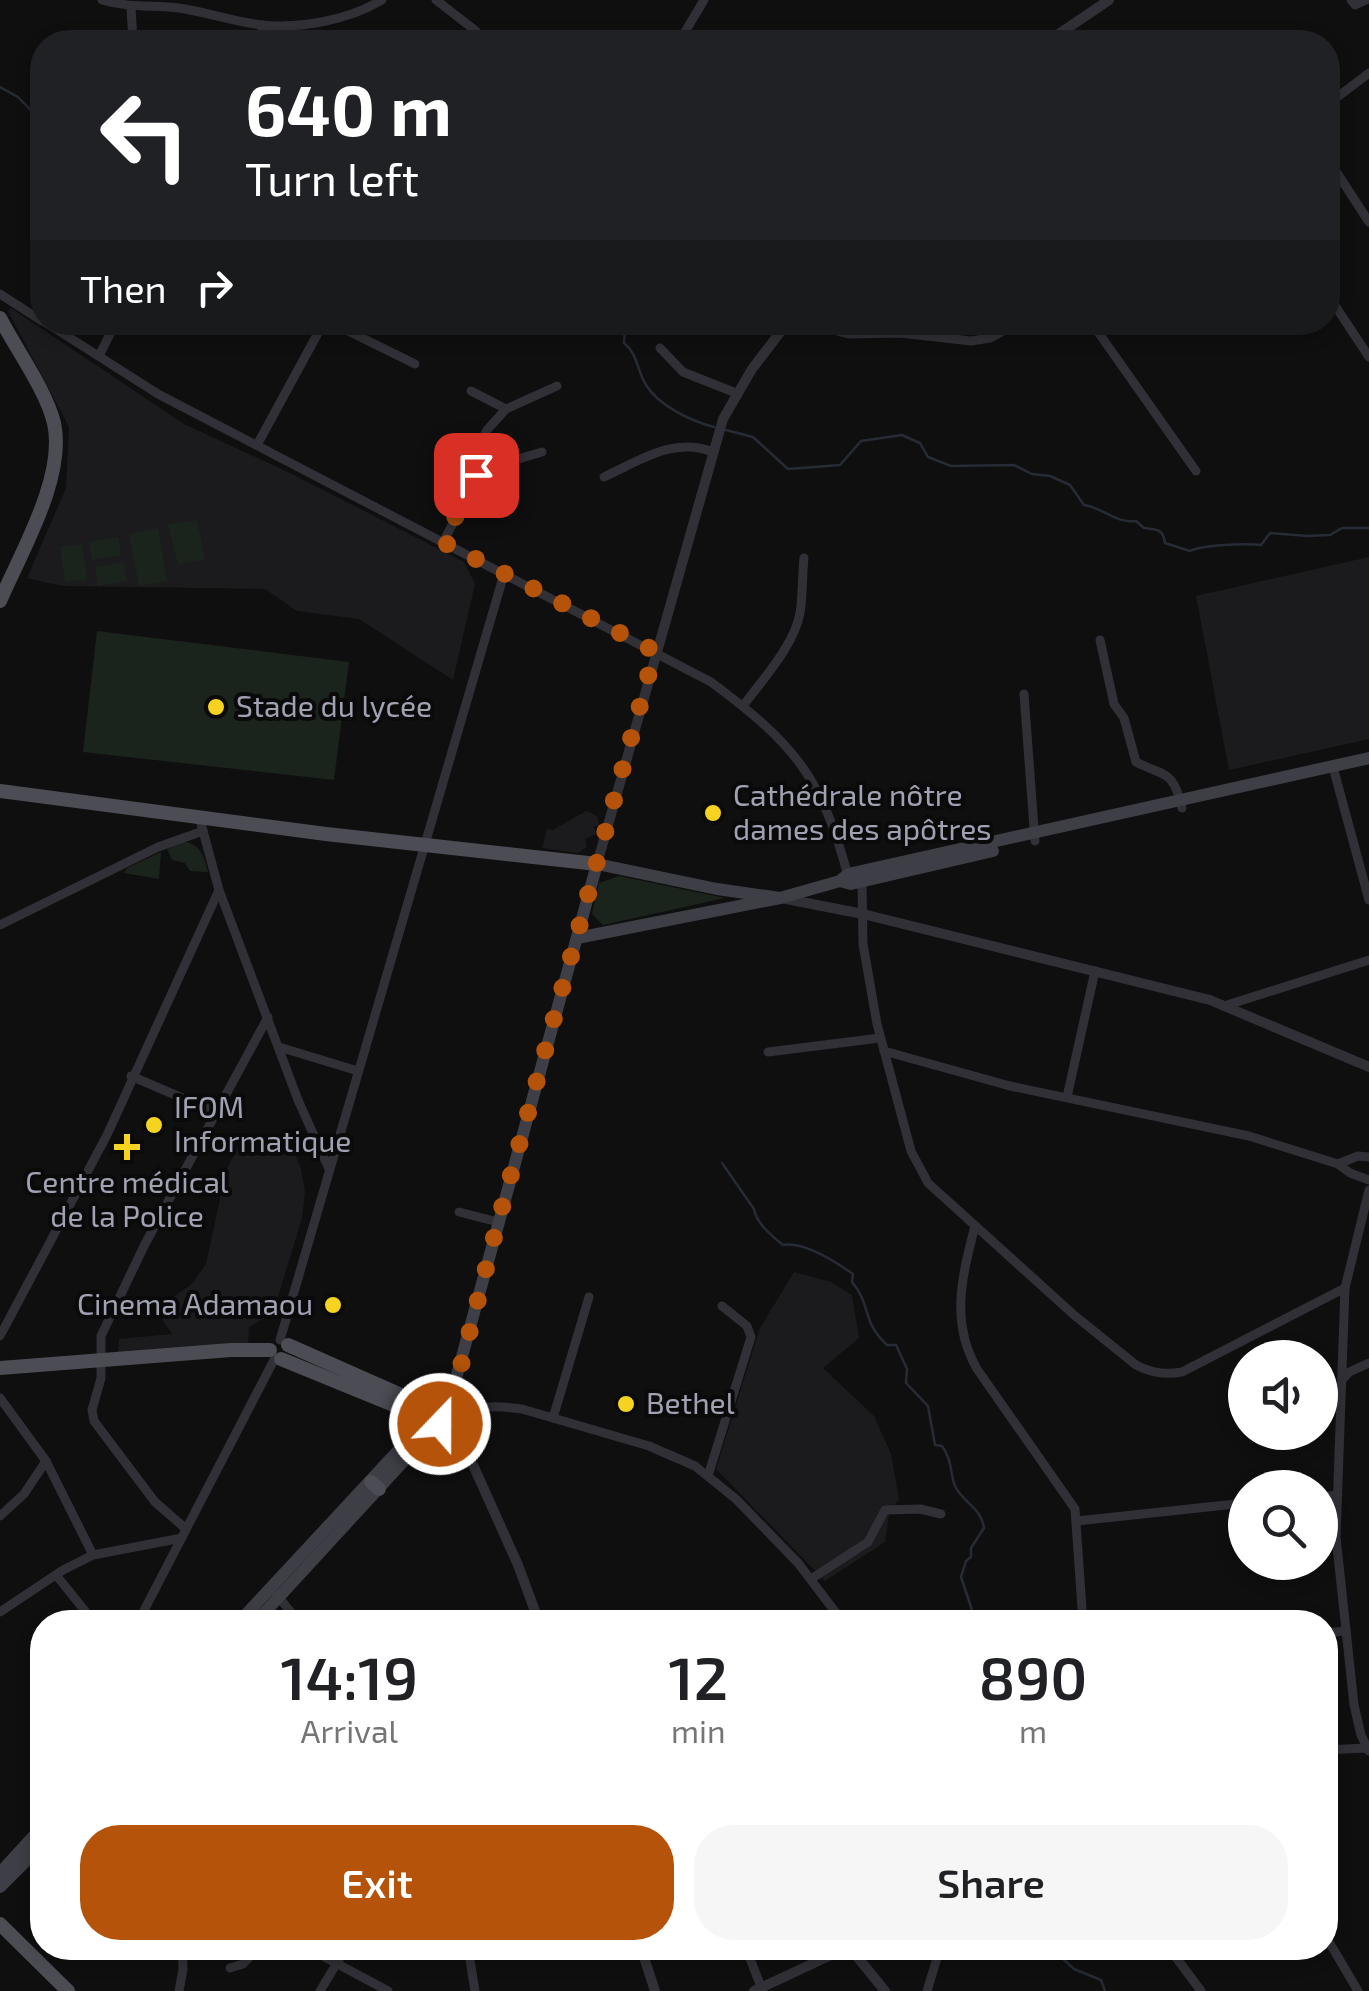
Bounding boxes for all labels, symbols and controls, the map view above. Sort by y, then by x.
text: 640 m [245,66,452,150]
icon: left [80,70,210,200]
text: Turn left [245,151,419,205]
icon: right [187,260,242,315]
text: Then [80,265,167,311]
pin [434,433,519,518]
icon: arrive [449,448,504,503]
place label: Stade du lycée [236,687,432,723]
marker: Stade du lycée [205,696,227,718]
place label: Cathédrale nôtre dames des apôtres [733,776,992,846]
marker: Cathédrale nôtre dames des apôtres [702,802,724,824]
place label: IFOM Informatique [174,1088,351,1158]
marker: IFOM Informatique [143,1114,165,1136]
marker: Centre médical de la Police [114,1134,140,1160]
place label: Centre médical de la Police [25,1163,229,1233]
place label: Cinema Adamaou [77,1285,313,1321]
marker: Cinema Adamaou [322,1294,344,1316]
map controls [1228,1340,1338,1580]
button: sound [1228,1340,1338,1450]
position arrow [388,1372,492,1476]
place label: Bethel [646,1384,735,1420]
marker: Bethel [615,1393,637,1415]
button: search [1228,1470,1338,1580]
text: 14:19 [280,1640,418,1712]
text: 12 [669,1640,728,1712]
text: 890 [978,1640,1088,1712]
text: Arrival [301,1711,398,1749]
text: min [671,1711,726,1749]
text: m [1019,1711,1047,1749]
button: Exit [80,1825,674,1940]
button: Share [694,1825,1288,1940]

